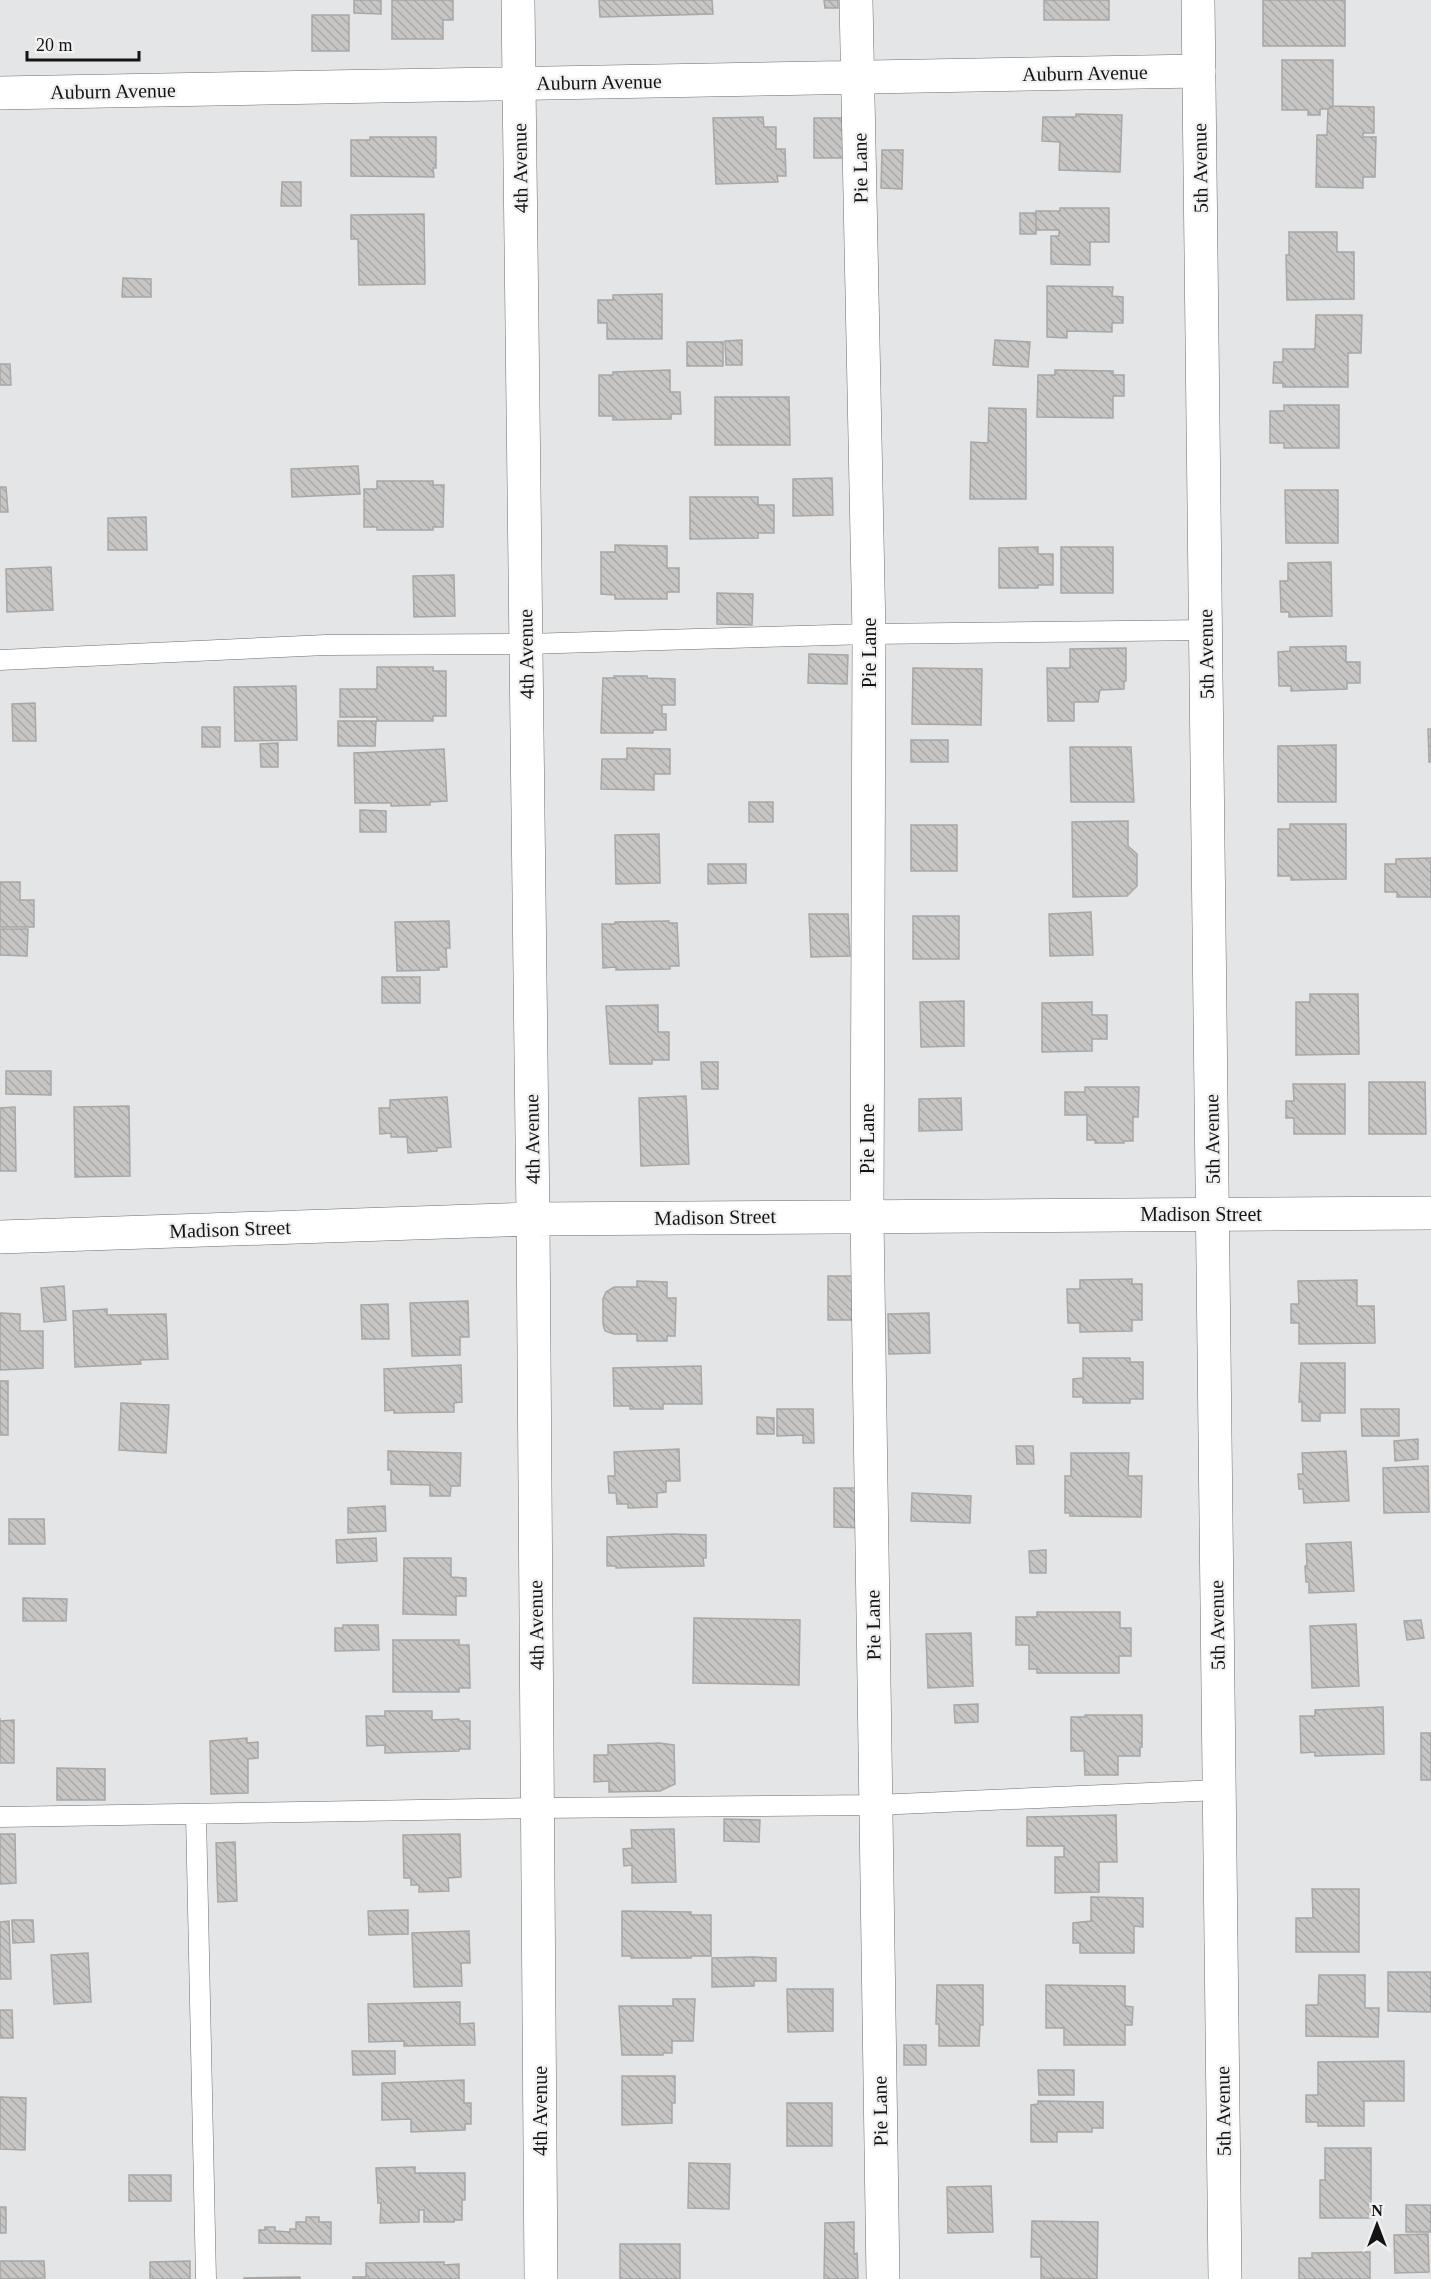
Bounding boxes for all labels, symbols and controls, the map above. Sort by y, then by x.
scale bar [27,24,140,62]
text: 20 m [36,35,73,55]
street label: Auburn Avenue [1022,61,1148,85]
street label: Auburn Avenue [536,70,662,94]
street label: Auburn Avenue [50,79,176,103]
street label: 4th Avenue [508,123,532,213]
street label: 5th Avenue [1188,123,1212,213]
street label: Pie Lane [848,132,872,203]
street label: 4th Avenue [514,609,538,699]
street label: 5th Avenue [1194,609,1218,699]
street label: Pie Lane [858,618,880,688]
street label: 4th Avenue [520,1094,544,1184]
street label: 5th Avenue [1200,1094,1224,1184]
street label: Pie Lane [856,1104,878,1174]
street label: Madison Street [1140,1203,1262,1225]
street label: Madison Street [654,1205,776,1229]
street label: Madison Street [169,1216,292,1242]
street label: 4th Avenue [524,1580,548,1670]
street label: 5th Avenue [1205,1580,1229,1670]
street label: Pie Lane [861,1589,885,1660]
street label: 4th Avenue [529,2066,551,2156]
street label: 5th Avenue [1211,2066,1235,2156]
street label: Pie Lane [868,2075,892,2146]
north arrow [1347,2195,1407,2255]
text: N [1371,2202,1383,2219]

